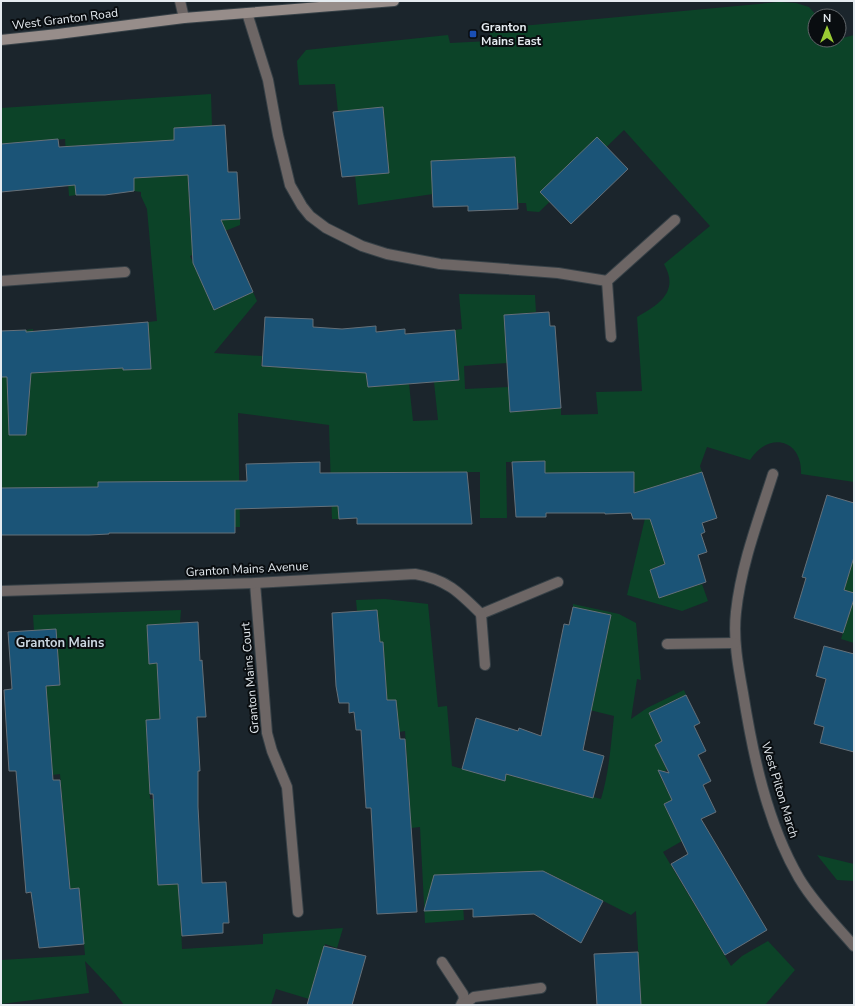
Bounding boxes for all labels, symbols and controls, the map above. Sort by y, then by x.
street label: West Granton Road [11,5,119,33]
north arrow [807,8,847,48]
text: N [823,11,831,26]
place label: Granton Mains East [481,19,542,49]
marker: Granton Mains East [468,29,478,39]
street label: Granton Mains Avenue [185,558,309,580]
street label: Granton Mains Court [237,621,263,734]
district label: Granton Mains [16,634,104,652]
street label: West Pilton March [758,740,802,840]

